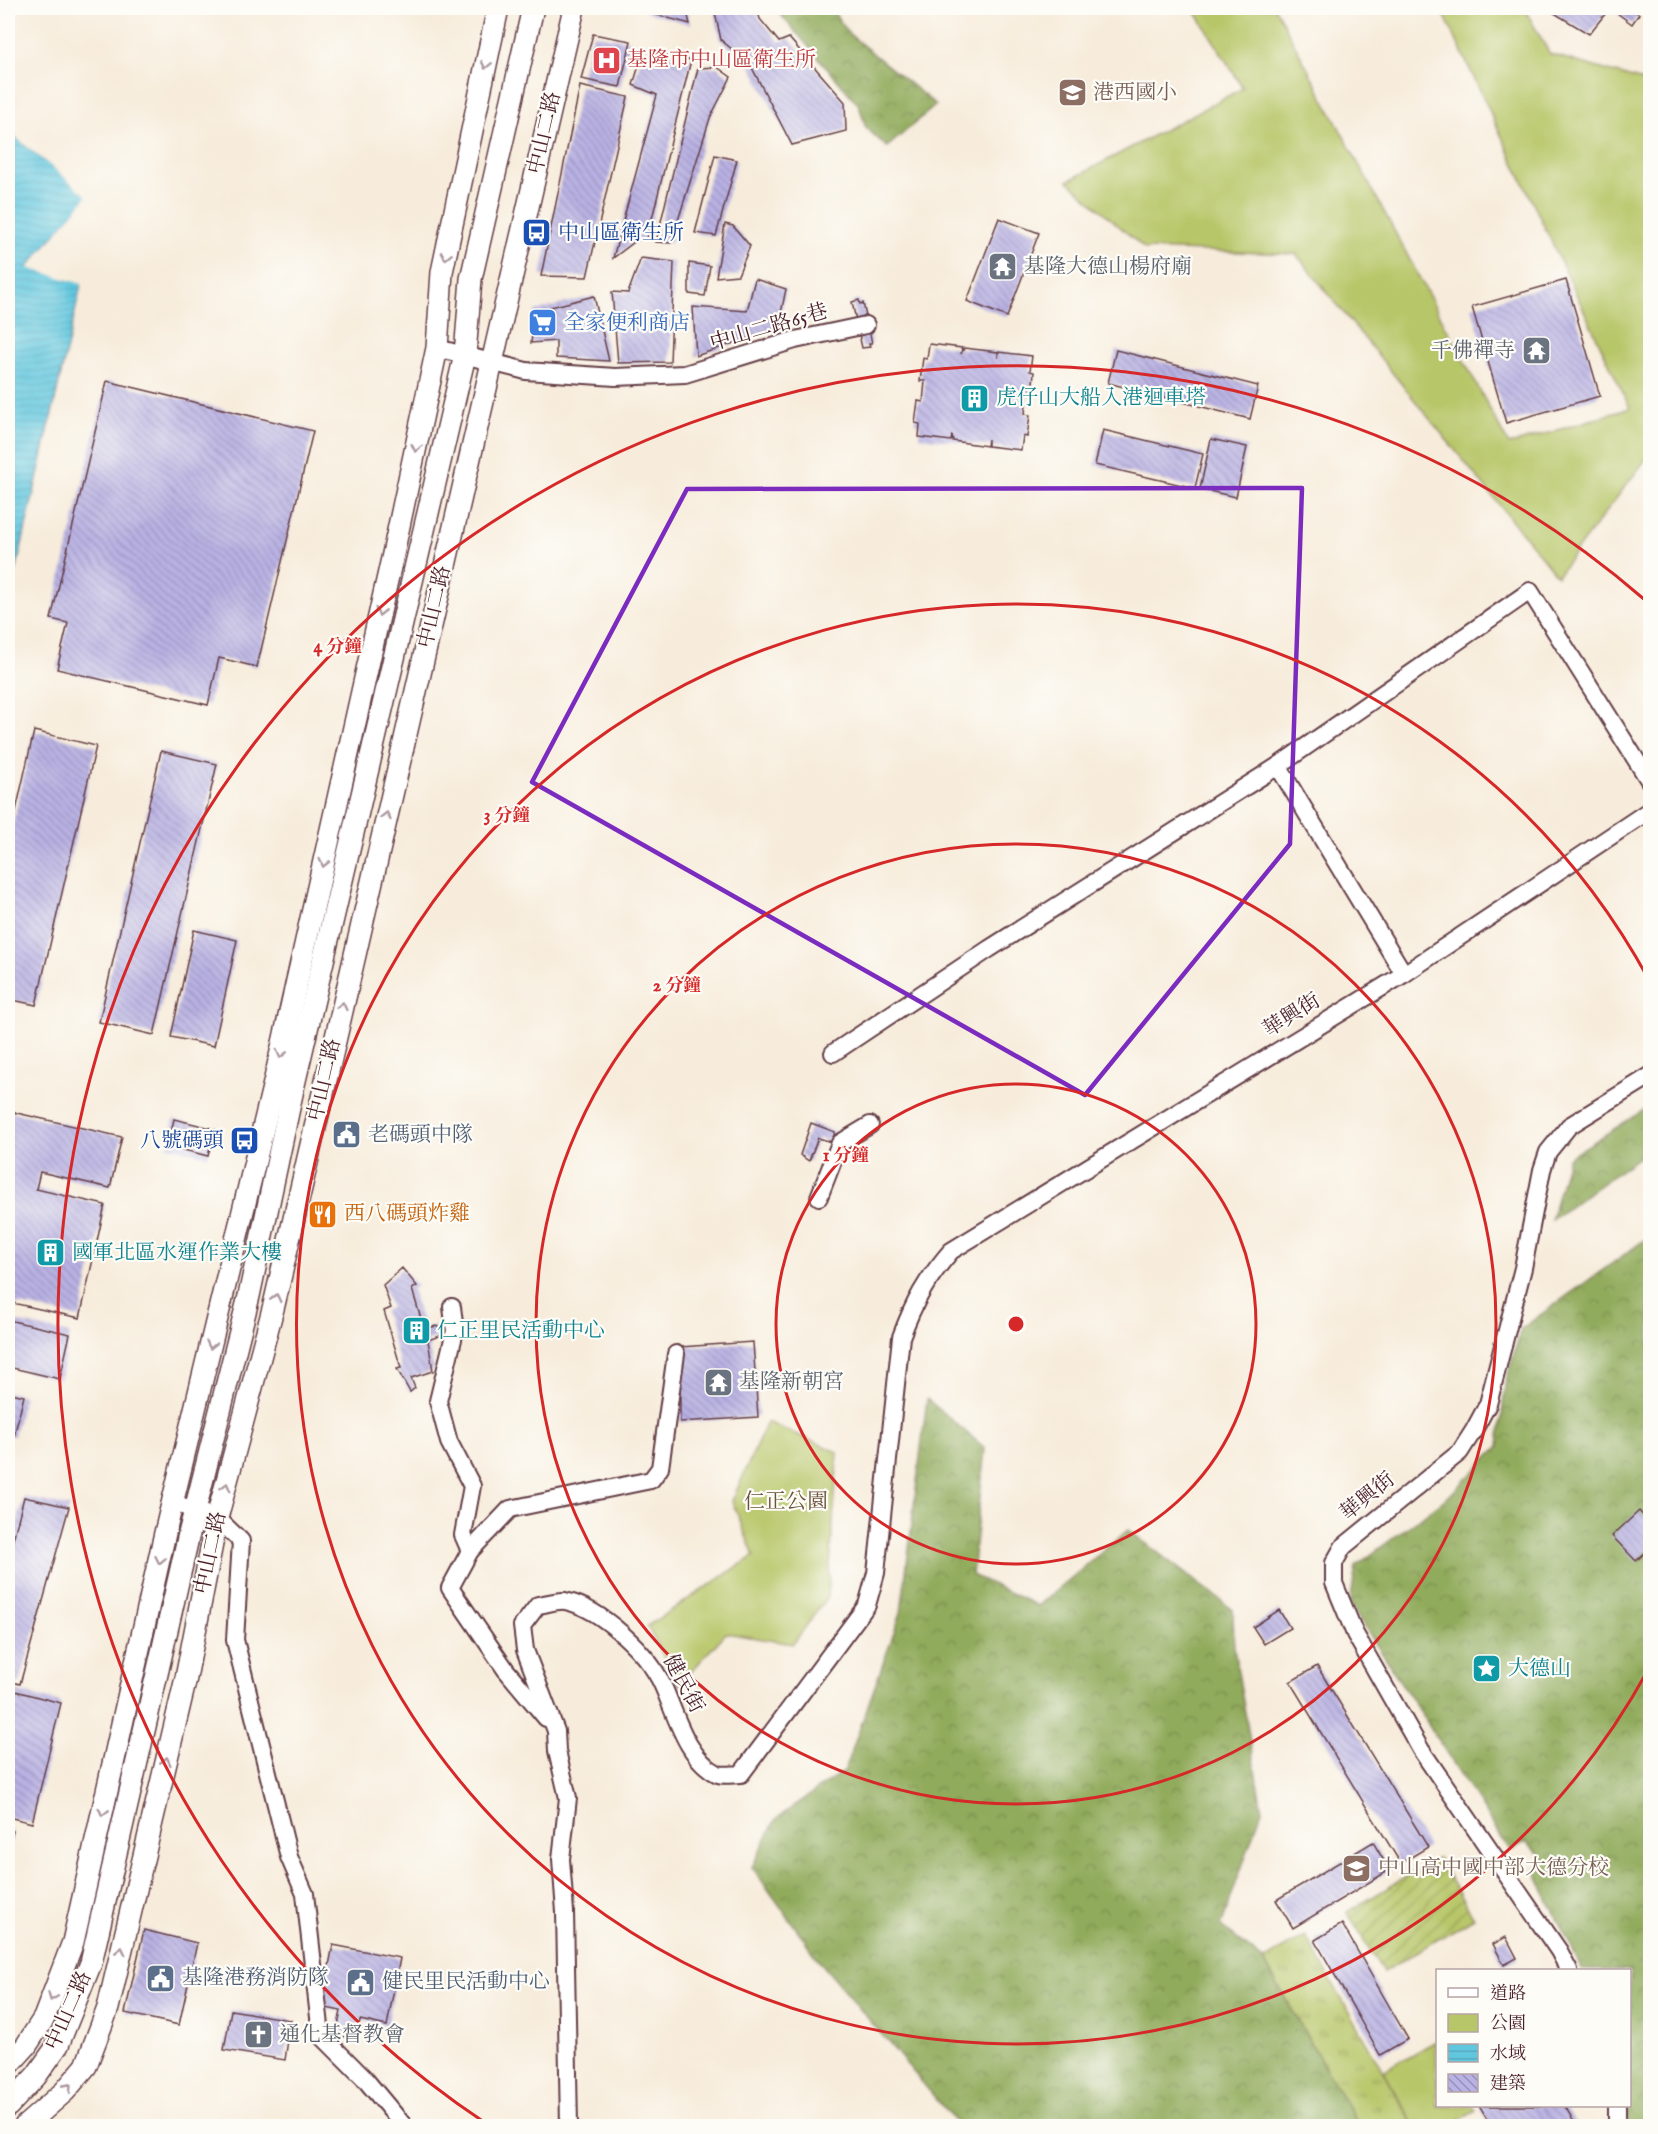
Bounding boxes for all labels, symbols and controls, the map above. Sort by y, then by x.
hospital icon: 基隆市中山區衛生所 [590,44,622,76]
place label: 基隆市中山區衛生所 [627,47,816,74]
one-way arrow [480,59,493,69]
school or university icon: 港西國小 [1056,77,1088,109]
place label: 港西國小 [1093,80,1177,107]
street label: 中山二路 [522,89,568,177]
bus stop icon: 中山區衛生所 [521,217,553,249]
place label: 中山區衛生所 [558,220,684,247]
one-way arrow [440,250,453,260]
temple icon: 基隆大德山楊府廟 [987,251,1019,283]
place label: 基隆大德山楊府廟 [1024,254,1192,281]
street label: 中山二路65巷 [707,298,831,358]
supermarket icon: 全家便利商店 [527,307,559,339]
place label: 全家便利商店 [564,310,690,337]
temple icon: 千佛禪寺 [1520,335,1552,367]
place label: 千佛禪寺 [1431,338,1515,365]
building icon: 虎仔山大船入港迴車塔 [959,382,991,414]
place label: 虎仔山大船入港迴車塔 [996,385,1206,412]
one-way arrow [410,443,423,453]
street label: 中山二路 [412,563,458,651]
one-way arrow [375,606,388,616]
text: 4 分鐘 [314,636,362,659]
text: 3 分鐘 [484,805,530,828]
one-way arrow [379,811,392,821]
one-way arrow [318,858,331,868]
text: 2 分鐘 [653,975,701,998]
street label: 華興街 [1258,988,1326,1044]
one-way arrow [335,1001,348,1011]
street label: 中山二路 [302,1036,348,1124]
one-way arrow [275,1048,288,1058]
public building icon: 老碼頭中隊 [331,1119,363,1151]
place label: 老碼頭中隊 [368,1122,473,1149]
bus stop icon: 八號碼頭 [229,1125,261,1157]
place label: 八號碼頭 [140,1128,224,1155]
text: 1 分鐘 [823,1145,869,1168]
restaurant icon: 西八碼頭炸雞 [307,1198,339,1230]
place label: 西八碼頭炸雞 [344,1201,470,1228]
building icon: 國軍北區水運作業大樓 [35,1237,67,1269]
place label: 國軍北區水運作業大樓 [72,1240,282,1267]
one-way arrow [268,1294,281,1304]
centre of rings [1006,1314,1026,1334]
building icon: 仁正里民活動中心 [400,1315,432,1347]
place label: 仁正里民活動中心 [437,1318,605,1345]
one-way arrow [206,1340,219,1350]
temple icon: 基隆新朝宮 [702,1366,734,1398]
place label: 基隆新朝宮 [739,1369,844,1396]
street label: 華興街 [1335,1467,1401,1527]
one-way arrow [218,1482,231,1492]
park label: 仁正公園 [744,1489,828,1516]
street label: 中山二路 [189,1509,233,1597]
one-way arrow [154,1555,167,1565]
street label: 健民街 [656,1650,710,1718]
place icon: 大德山 [1471,1653,1503,1685]
place label: 大德山 [1508,1656,1571,1683]
one-way arrow [159,1756,172,1766]
one-way arrow [97,1807,110,1817]
school or university icon: 中山高中國中部大德分校 [1341,1852,1373,1884]
place label: 中山高中國中部大德分校 [1378,1855,1609,1882]
one-way arrow [114,1946,127,1956]
public building icon: 基隆港務消防隊 [145,1962,177,1994]
place label: 基隆港務消防隊 [182,1965,329,1992]
public building icon: 健民里民活動中心 [345,1966,377,1998]
street label: 中山二路 [40,1967,98,2055]
place label: 健民里民活動中心 [382,1969,550,1996]
legend [1436,1969,1631,2107]
text: 道路 [1490,1983,1526,2006]
one-way arrow [47,1991,60,2002]
text: 公園 [1490,2013,1526,2036]
church icon: 通化基督教會 [242,2019,274,2051]
place label: 通化基督教會 [279,2022,405,2049]
text: 水域 [1490,2043,1526,2066]
text: 建築 [1490,2073,1526,2096]
one-way arrow [61,2084,72,2094]

